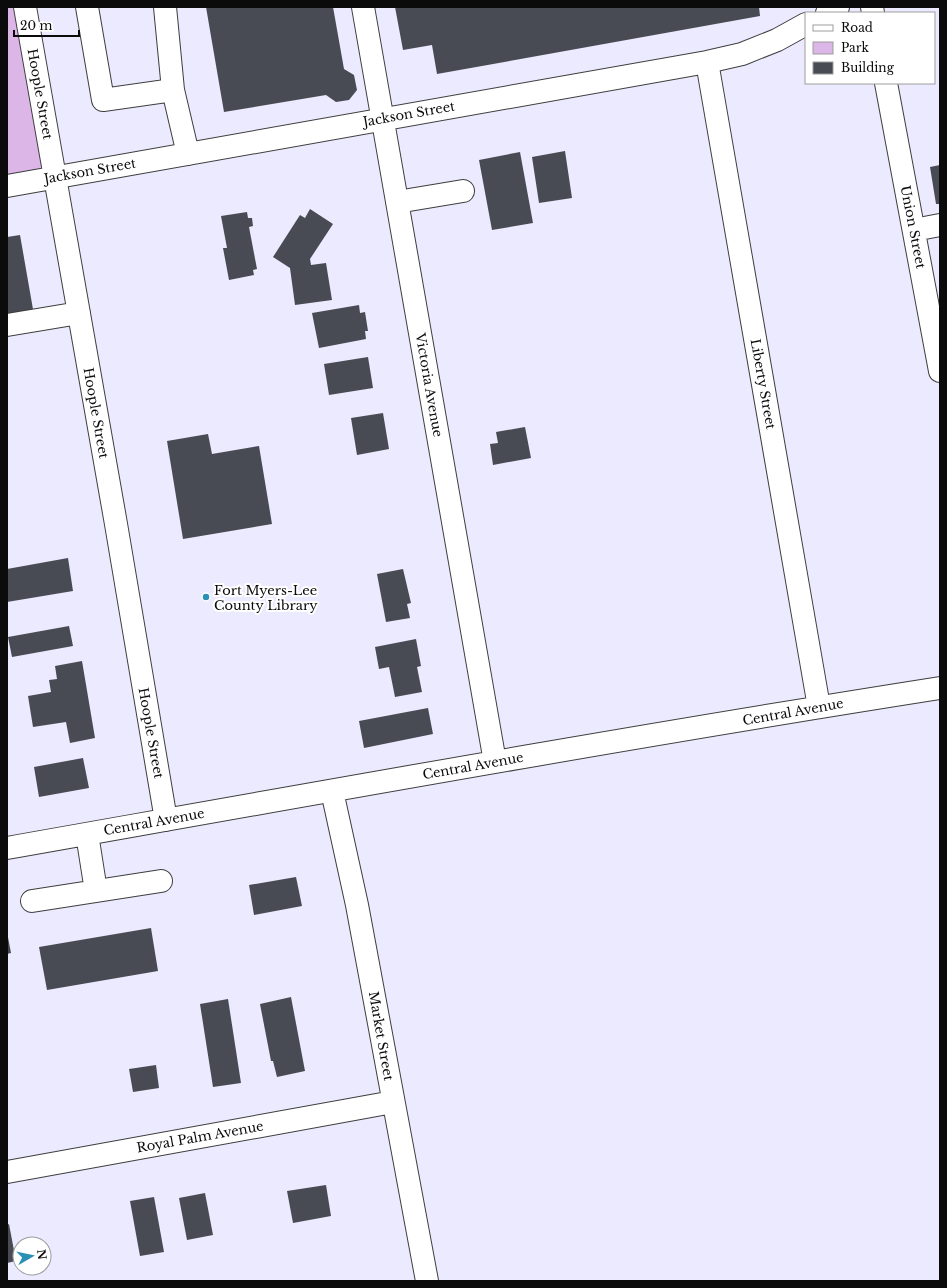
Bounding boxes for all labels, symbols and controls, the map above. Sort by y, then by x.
scale bar [14,12,79,38]
legend [805,12,935,84]
text: 20 m [20,18,52,33]
text: Road [841,20,873,35]
text: Park [841,40,869,55]
street label: Hoople Street [24,47,56,141]
text: Building [841,60,895,75]
street label: Jackson Street [360,98,456,131]
street label: Jackson Street [41,155,137,188]
street label: Union Street [897,184,929,270]
street label: Victoria Avenue [411,331,447,438]
street label: Liberty Street [747,337,779,431]
street label: Hoople Street [80,366,112,460]
place label: Fort Myers-Lee County Library [214,582,318,614]
marker: Fort Myers-Lee County Library [201,592,211,602]
street label: Hoople Street [135,686,167,780]
street label: Central Avenue [741,695,845,729]
street label: Central Avenue [421,749,525,783]
street label: Central Avenue [102,805,206,839]
street label: Market Street [365,990,397,1082]
street label: Royal Palm Avenue [135,1117,265,1157]
north arrow [12,1236,52,1276]
text: N [34,1248,50,1261]

